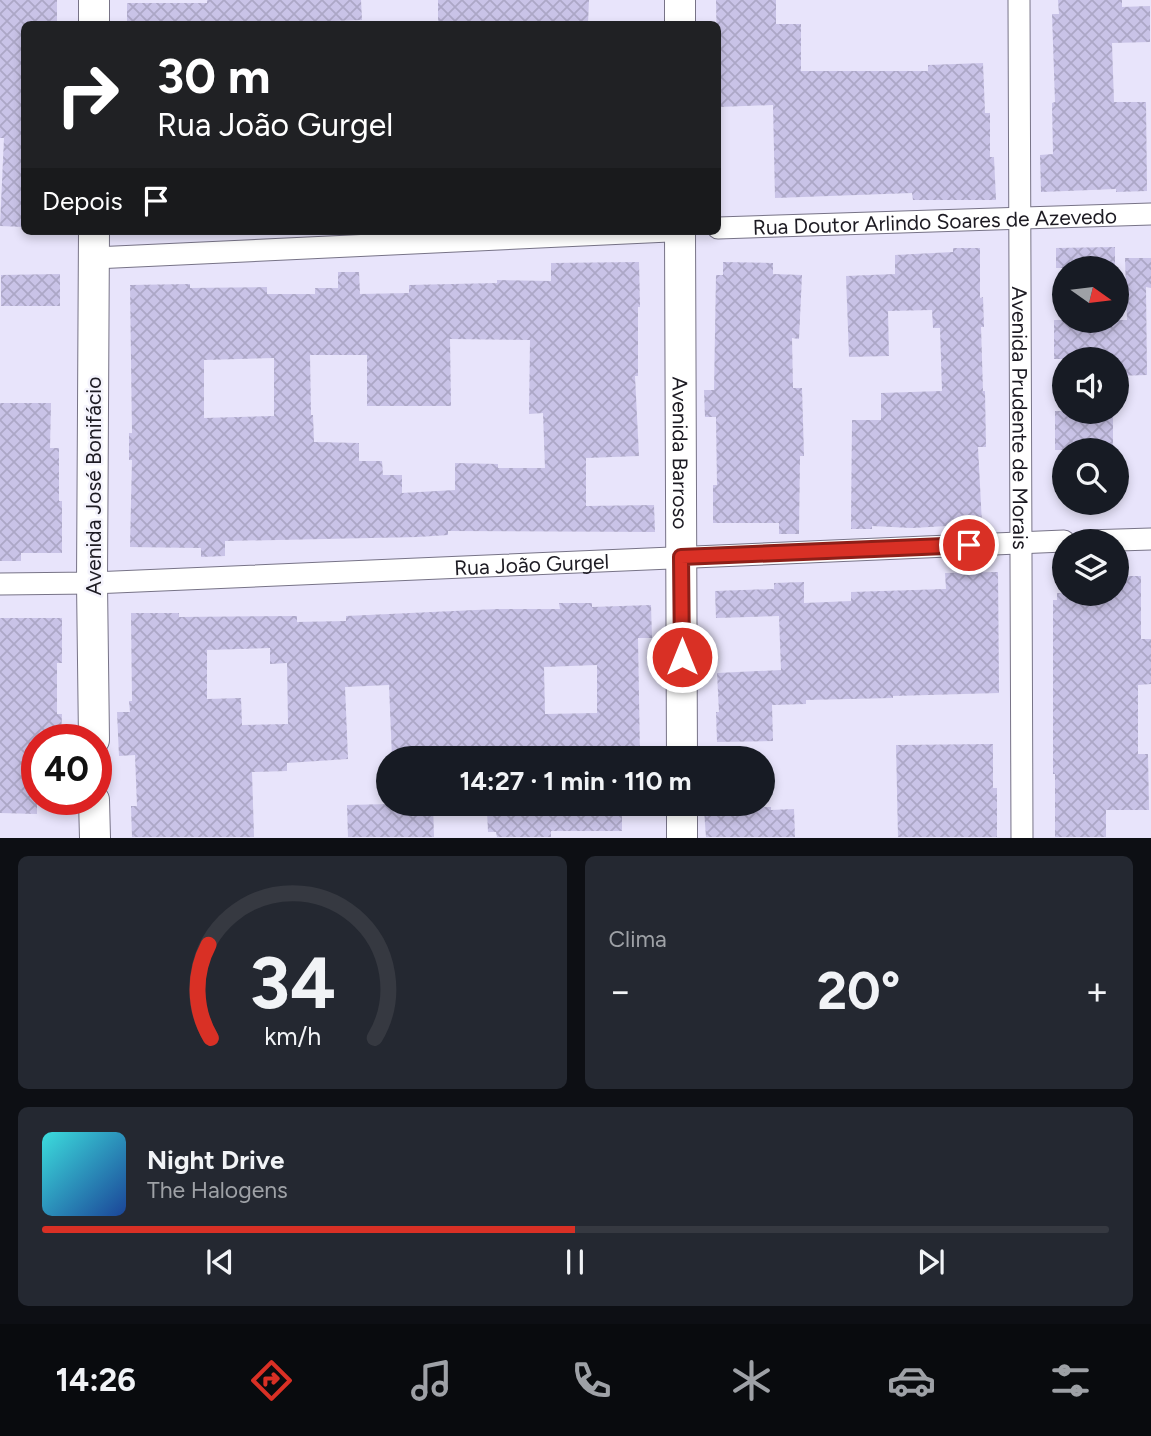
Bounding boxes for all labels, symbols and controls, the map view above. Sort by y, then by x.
text: 30 m [157,46,270,105]
icon: right [42,49,133,140]
text: Rua João Gurgel [157,106,393,144]
icon: arrive [137,182,175,220]
text: Depois [42,185,123,217]
street label: Rua Doutor Arlindo Soares de Azevedo [752,203,1117,239]
north arrow [1052,256,1129,332]
map controls [1052,256,1129,606]
street label: Avenida Prudente de Morais [1008,286,1033,550]
button: sound [1052,347,1129,424]
street label: Avenida Barroso [668,376,694,529]
street label: Avenida José Bonifácio [81,377,106,595]
button: search [1052,438,1129,515]
pin [939,515,999,575]
icon: arrive [950,526,988,564]
button: layers [1052,529,1129,606]
street label: Rua João Gurgel [454,548,610,580]
position arrow [645,620,719,694]
speed limit sign: 40 [21,724,112,815]
text: 14:27 · 1 min · 110 m [459,765,692,797]
text: Clima [609,925,667,953]
text: 34 [249,940,336,1027]
text: 20° [817,960,900,1022]
text: − [609,968,632,1014]
text: + [1085,968,1109,1014]
text: km/h [264,1021,321,1051]
text: Night Drive [147,1144,284,1176]
text: The Halogens [147,1176,288,1204]
icon: previous [201,1243,239,1281]
icon: pause [556,1243,594,1281]
icon: next [912,1243,950,1281]
icon: directions [247,1356,296,1405]
icon: music [407,1356,456,1405]
icon: phone [567,1356,616,1405]
icon: climate [727,1356,776,1405]
icon: car [887,1356,936,1405]
icon: filters [1046,1356,1095,1405]
text: 14:26 [55,1361,136,1399]

